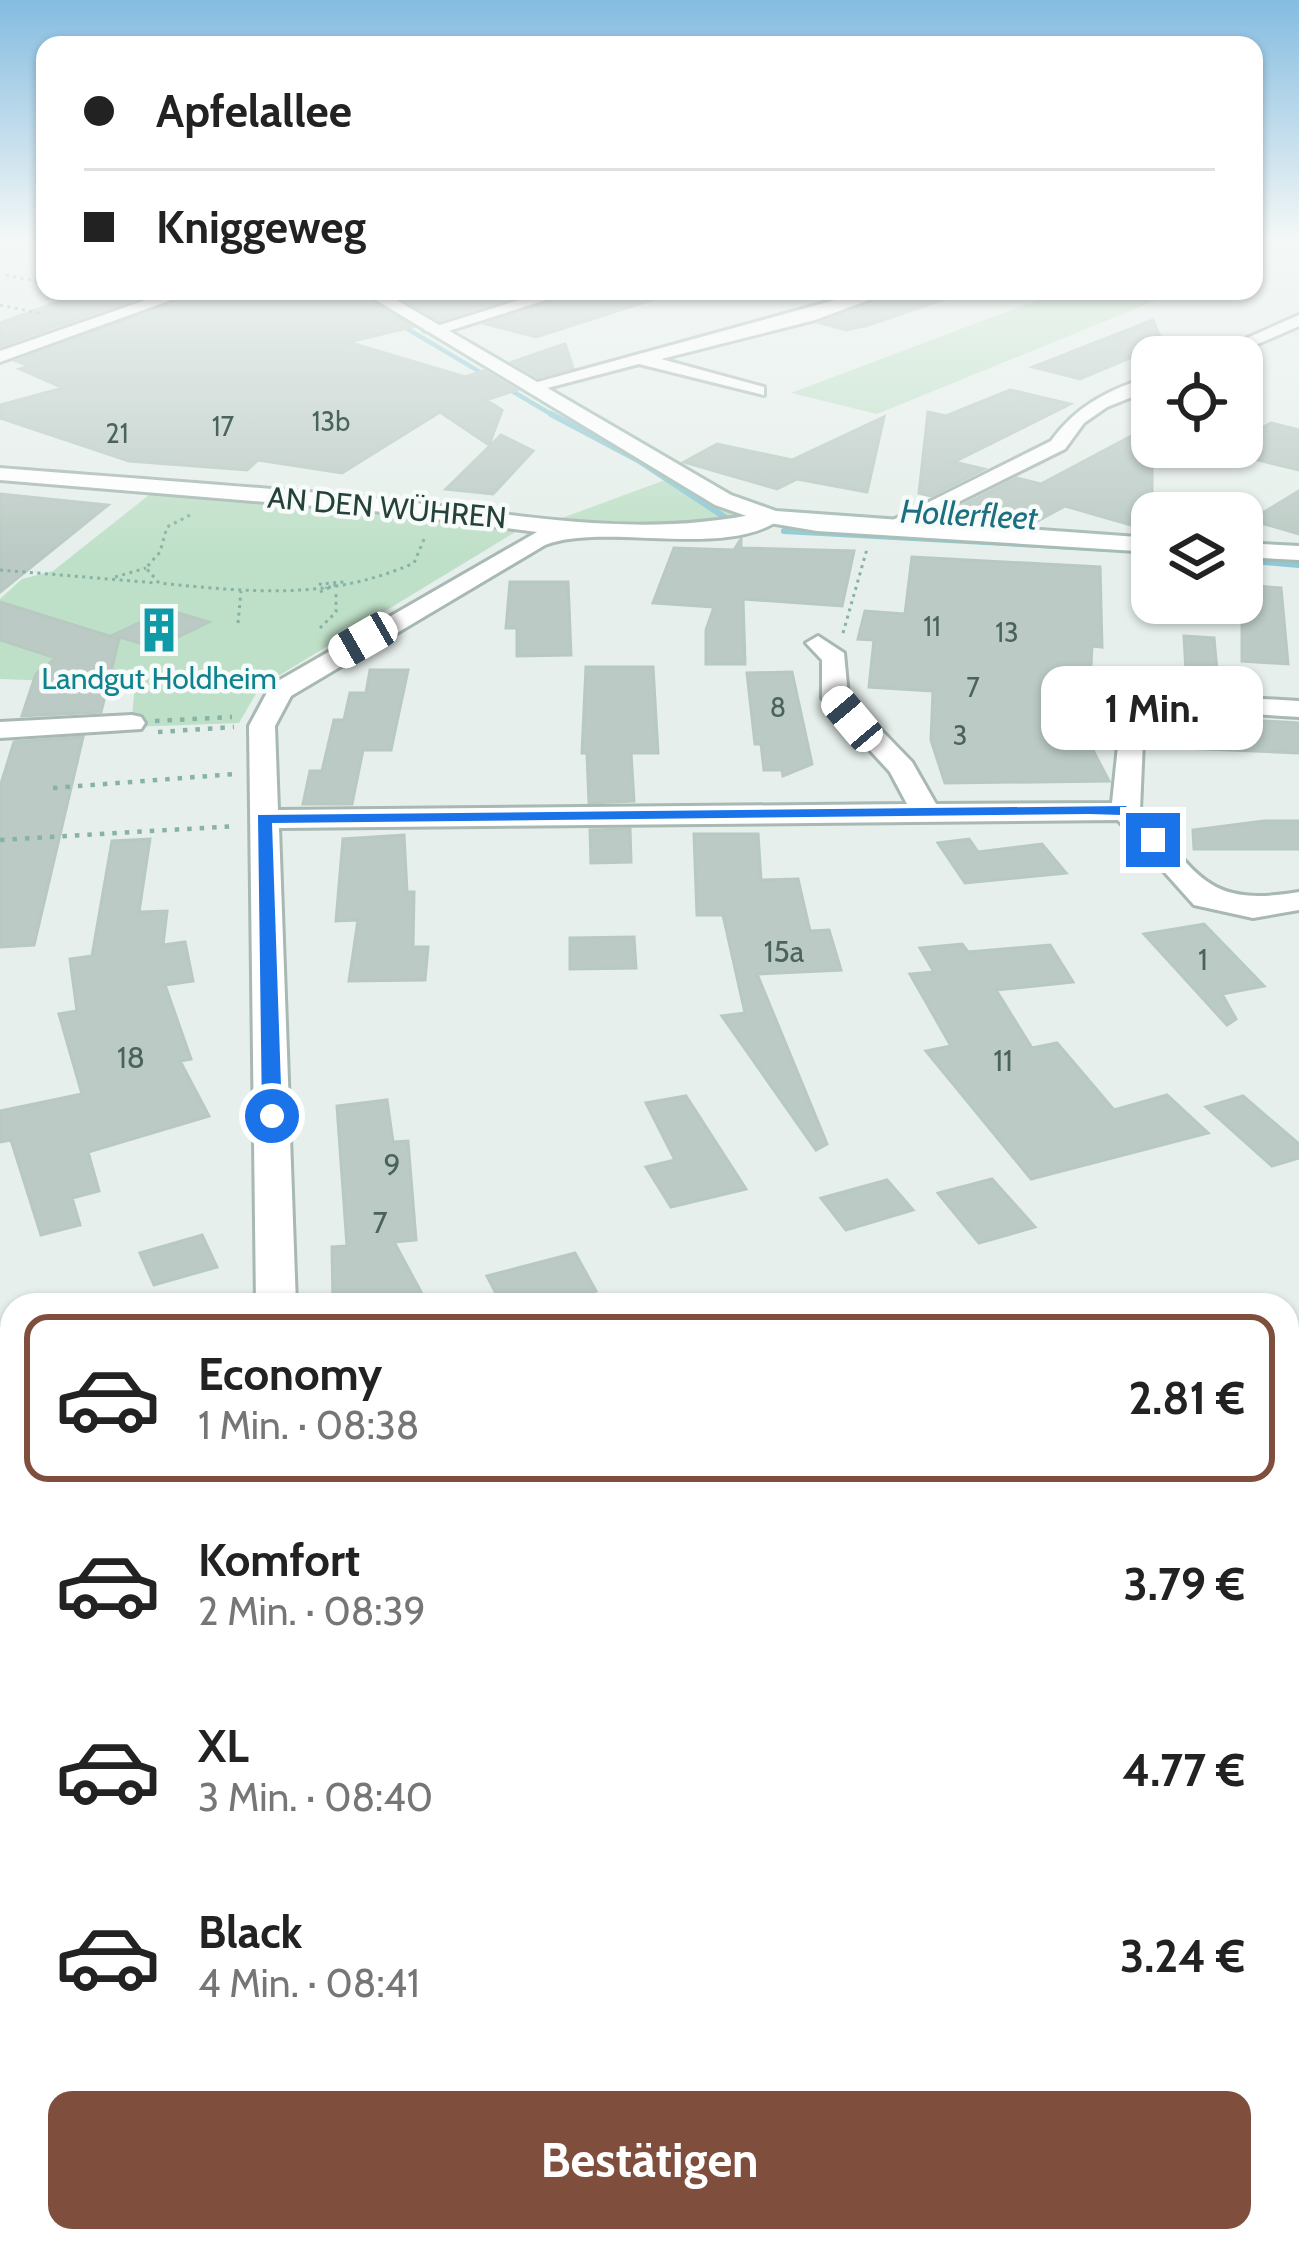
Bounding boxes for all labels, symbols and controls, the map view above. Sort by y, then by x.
text: Apfelallee [156,84,352,138]
text: Kniggeweg [156,200,366,254]
map controls [1131,336,1263,624]
button: locate [1131,336,1263,468]
house number: 13b [312,405,350,438]
house number: 17 [212,410,235,443]
house number: 21 [106,417,128,450]
street label: AN DEN WÜHREN [266,479,508,536]
water label: Hollerfleet [899,490,1040,538]
button: layers [1131,492,1263,624]
building icon: Landgut Holdheim [134,605,184,655]
car [323,606,403,674]
house number: 11 [923,610,941,643]
house number: 13 [995,616,1019,649]
place label: Landgut Holdheim [41,660,277,697]
callout: 1 Min. [1042,666,1264,750]
house number: 7 [966,671,980,704]
car [815,680,889,758]
text: 1 Min. [1105,684,1199,732]
house number: 8 [770,691,786,724]
house number: 3 [953,719,967,752]
route end [1126,813,1180,867]
house number: 15a [764,933,805,970]
house number: 1 [1198,941,1208,978]
house number: 18 [117,1039,145,1076]
house number: 11 [993,1042,1013,1079]
route start [245,1089,299,1143]
house number: 9 [383,1146,401,1183]
house number: 7 [372,1204,388,1241]
icon: car [54,1344,162,1452]
text: Economy [198,1347,382,1401]
text: 2.81 € [1128,1371,1245,1425]
text: 1 Min. · 08:38 [198,1401,419,1449]
icon: car [54,1530,162,1638]
text: Komfort [198,1533,360,1587]
text: 3.79 € [1124,1557,1245,1611]
text: 2 Min. · 08:39 [198,1587,426,1635]
icon: car [54,1716,162,1824]
text: XL [198,1719,249,1773]
text: 4.77 € [1122,1743,1245,1797]
text: 3 Min. · 08:40 [198,1773,433,1821]
icon: car [54,1902,162,2010]
text: Black [198,1905,302,1959]
text: 3.24 € [1120,1929,1245,1983]
text: 4 Min. · 08:41 [198,1959,420,2007]
button: Bestätigen [48,2091,1251,2229]

